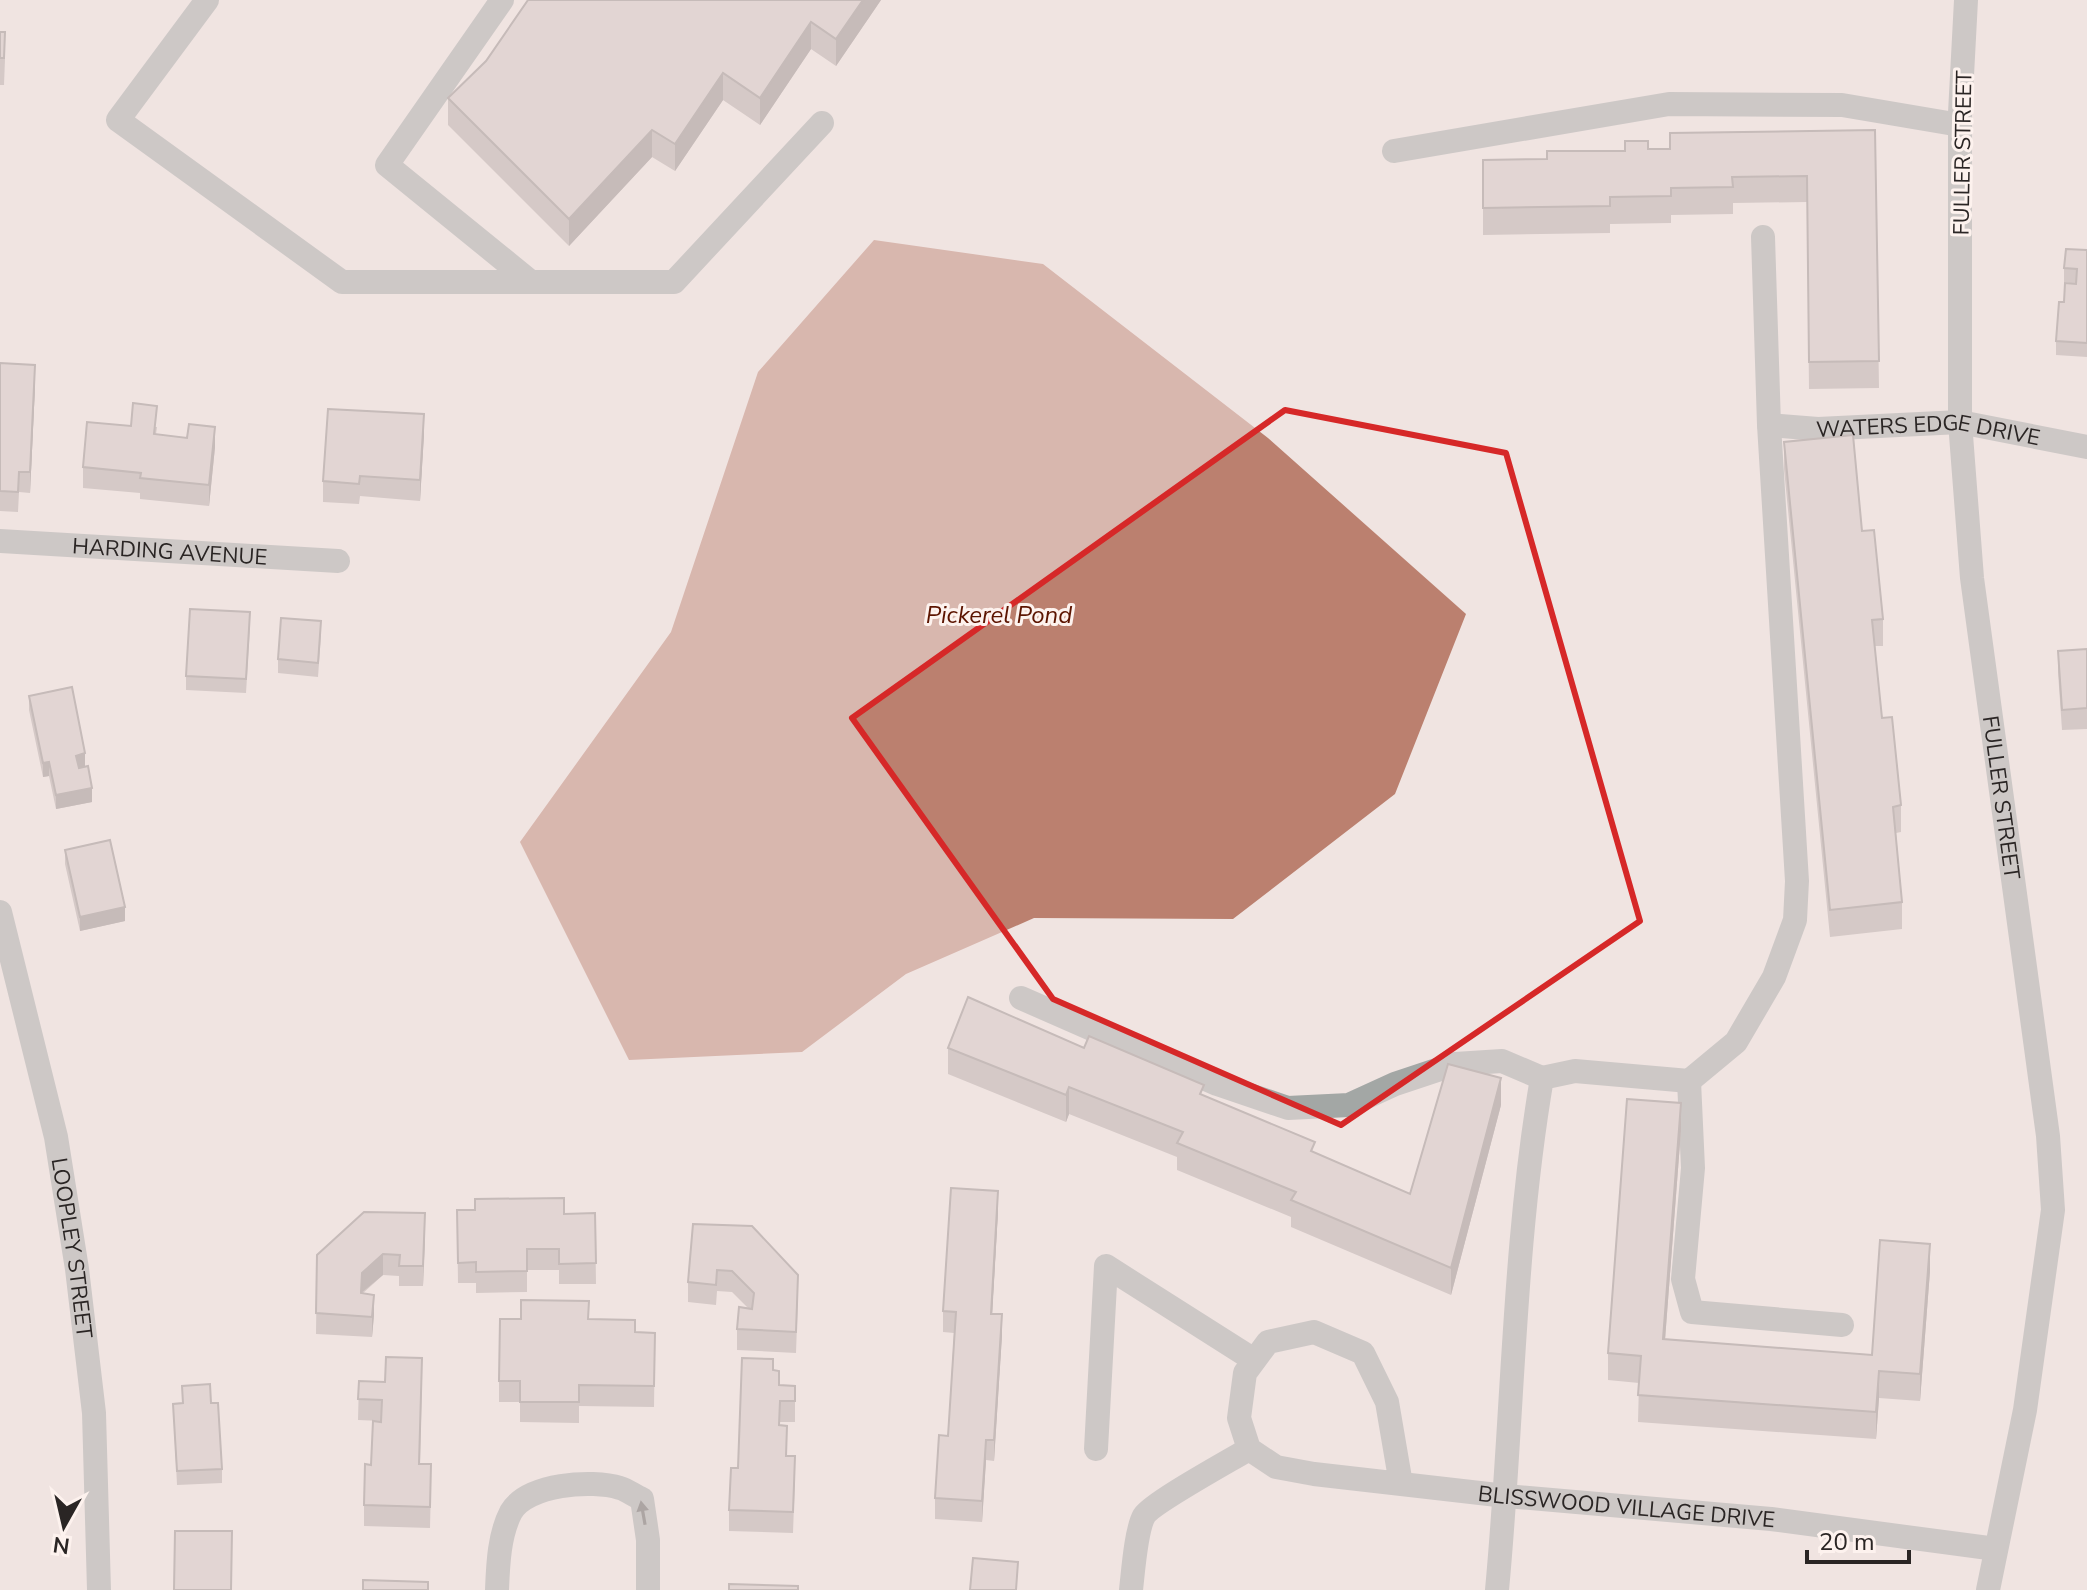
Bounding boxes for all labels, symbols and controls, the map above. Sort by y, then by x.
street label: FULLER STREET [1947,70,1979,236]
street label: WATERS EDGE DRIVE [1815,408,2043,453]
street label: HARDING AVENUE [71,531,268,573]
water label: Pickerel Pond [926,599,1072,631]
street label: FULLER STREET [1975,714,2027,882]
street label: LOOPLEY STREET [44,1156,99,1341]
street label: BLISSWOOD VILLAGE DRIVE [1476,1479,1776,1535]
north arrow [24,1486,104,1566]
one-way arrow [637,1500,649,1525]
scale bar [1807,1514,1909,1564]
text: 20 m [1819,1526,1875,1558]
text: N [51,1529,72,1561]

